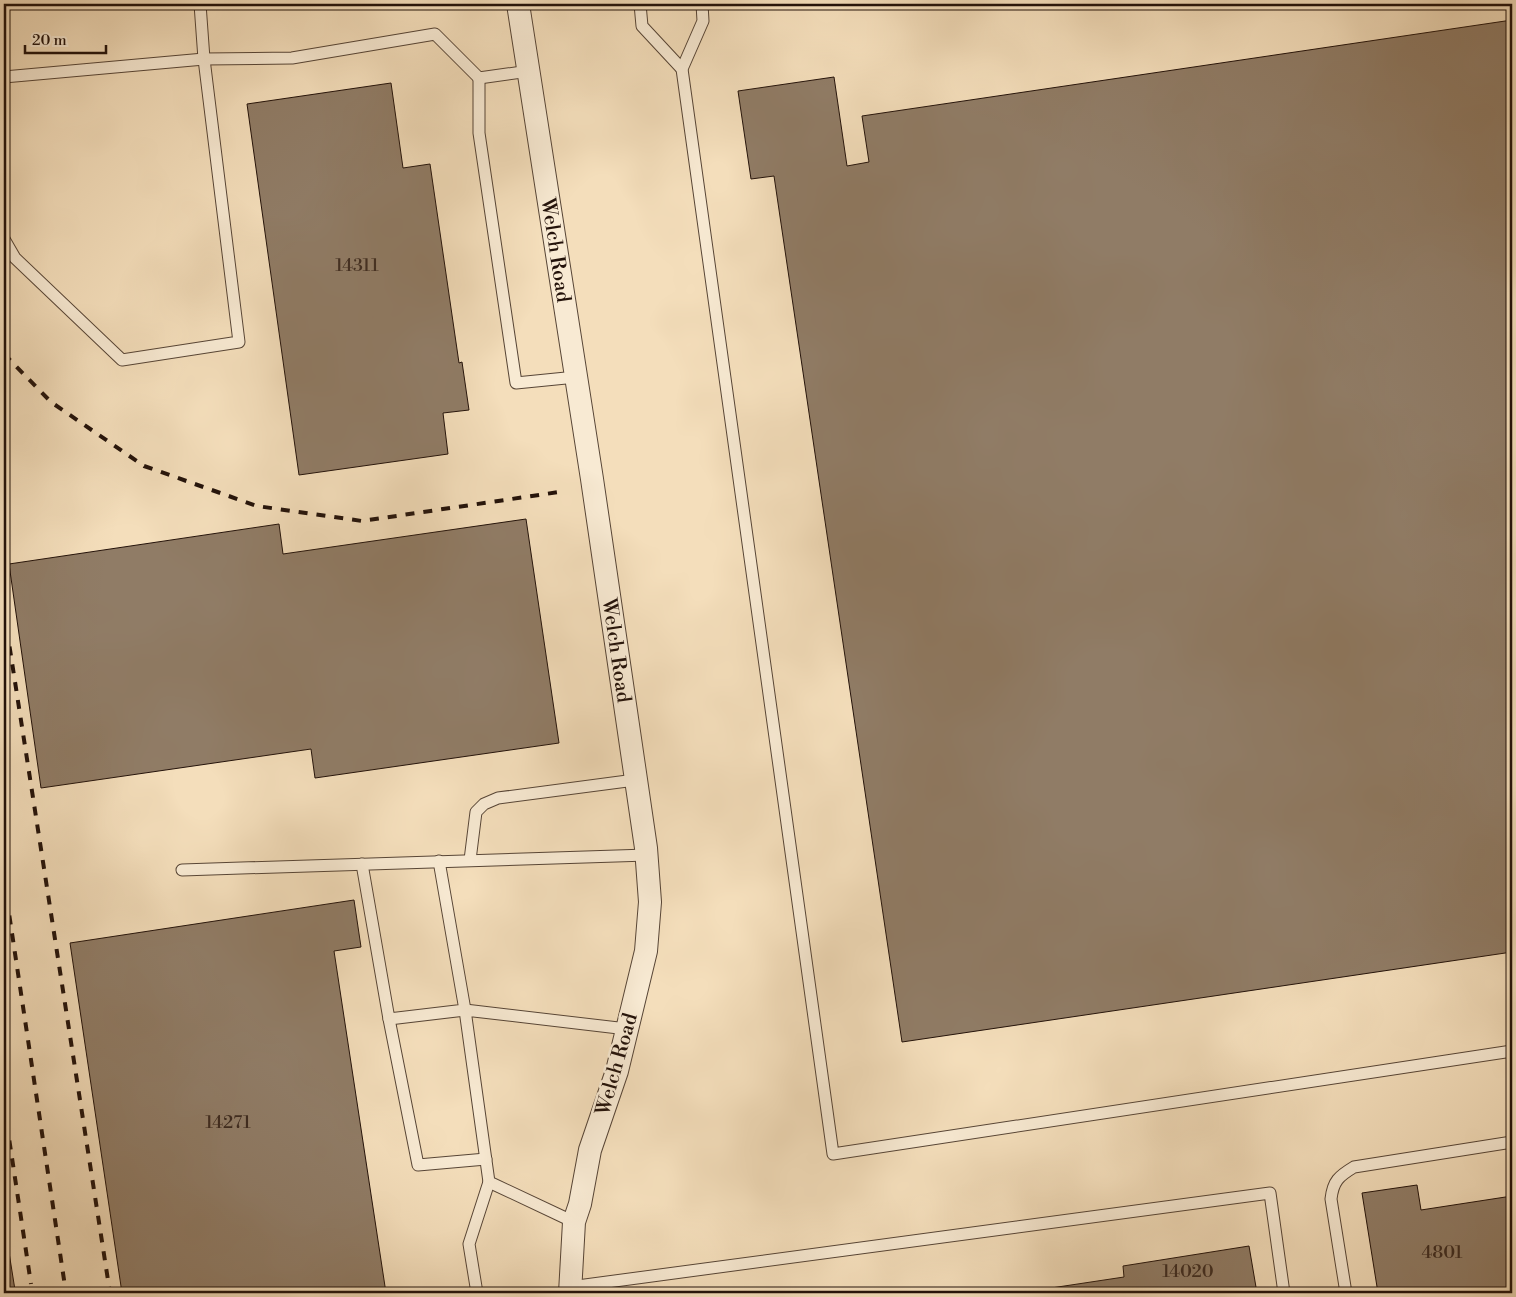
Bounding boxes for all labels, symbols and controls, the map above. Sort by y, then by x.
scale bar [25,22,106,54]
text: 20 m [32,31,67,50]
street label: Welch Road [534,195,575,305]
house number: 14311 [335,254,379,277]
street label: Welch Road [595,596,636,705]
street label: Welch Road [591,1010,644,1119]
house number: 14271 [205,1111,251,1134]
house number: 4801 [1422,1241,1463,1264]
house number: 14020 [1162,1260,1214,1283]

